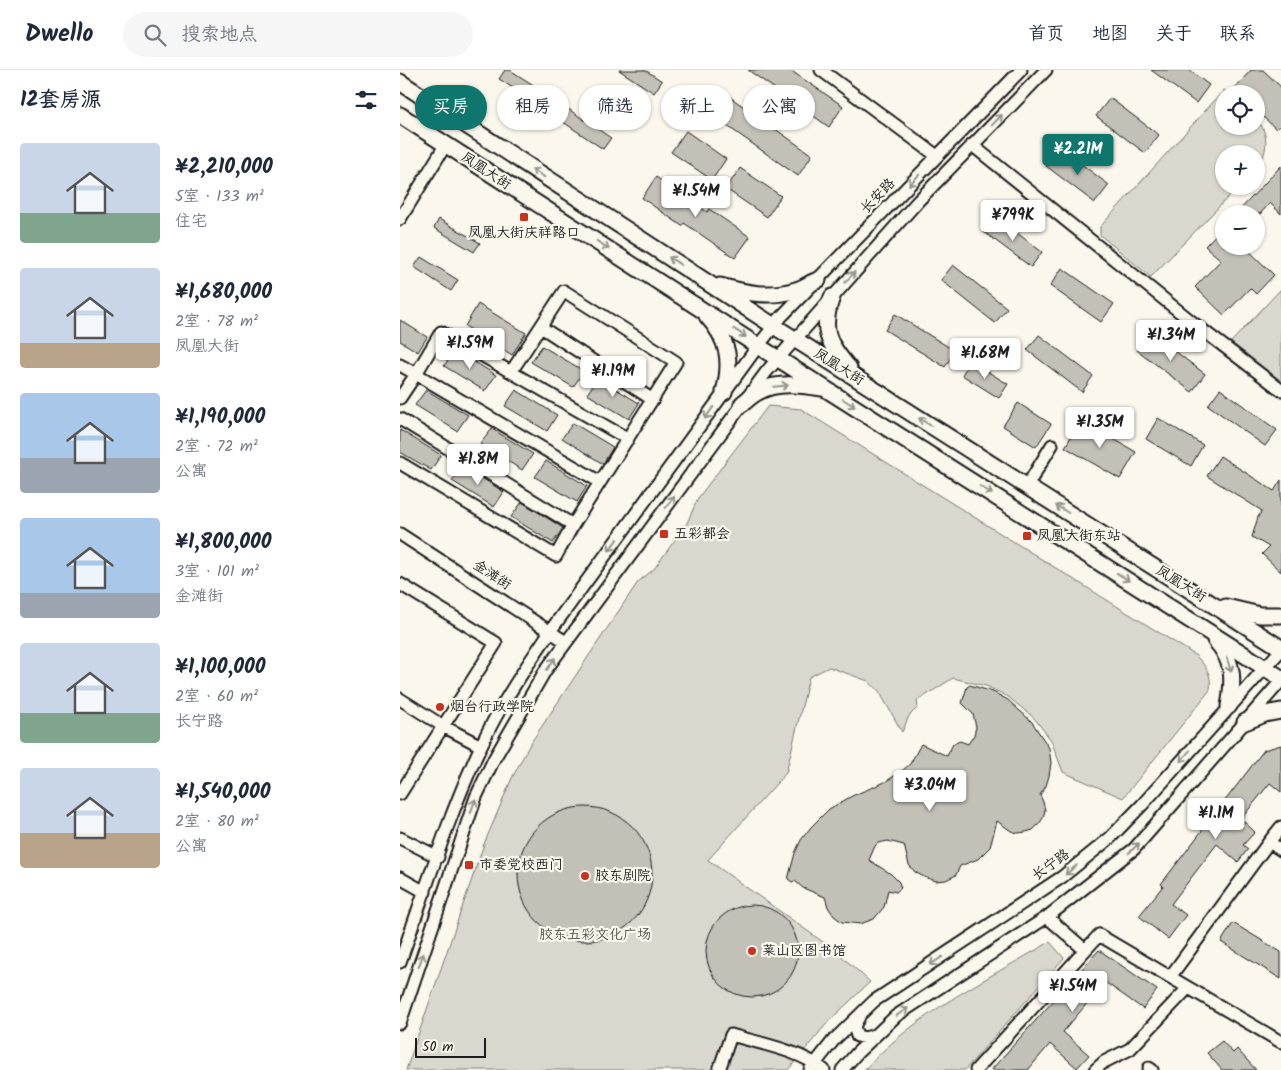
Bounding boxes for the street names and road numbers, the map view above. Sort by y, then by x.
street label: 凤凰大街 [457,147,515,195]
street label: 长安路 [855,173,901,219]
street label: 凤凰大街 [809,343,869,391]
street label: 金滩街 [468,554,516,596]
street label: 凤凰大街 [1151,560,1211,608]
street label: 长宁路 [1028,844,1074,886]

